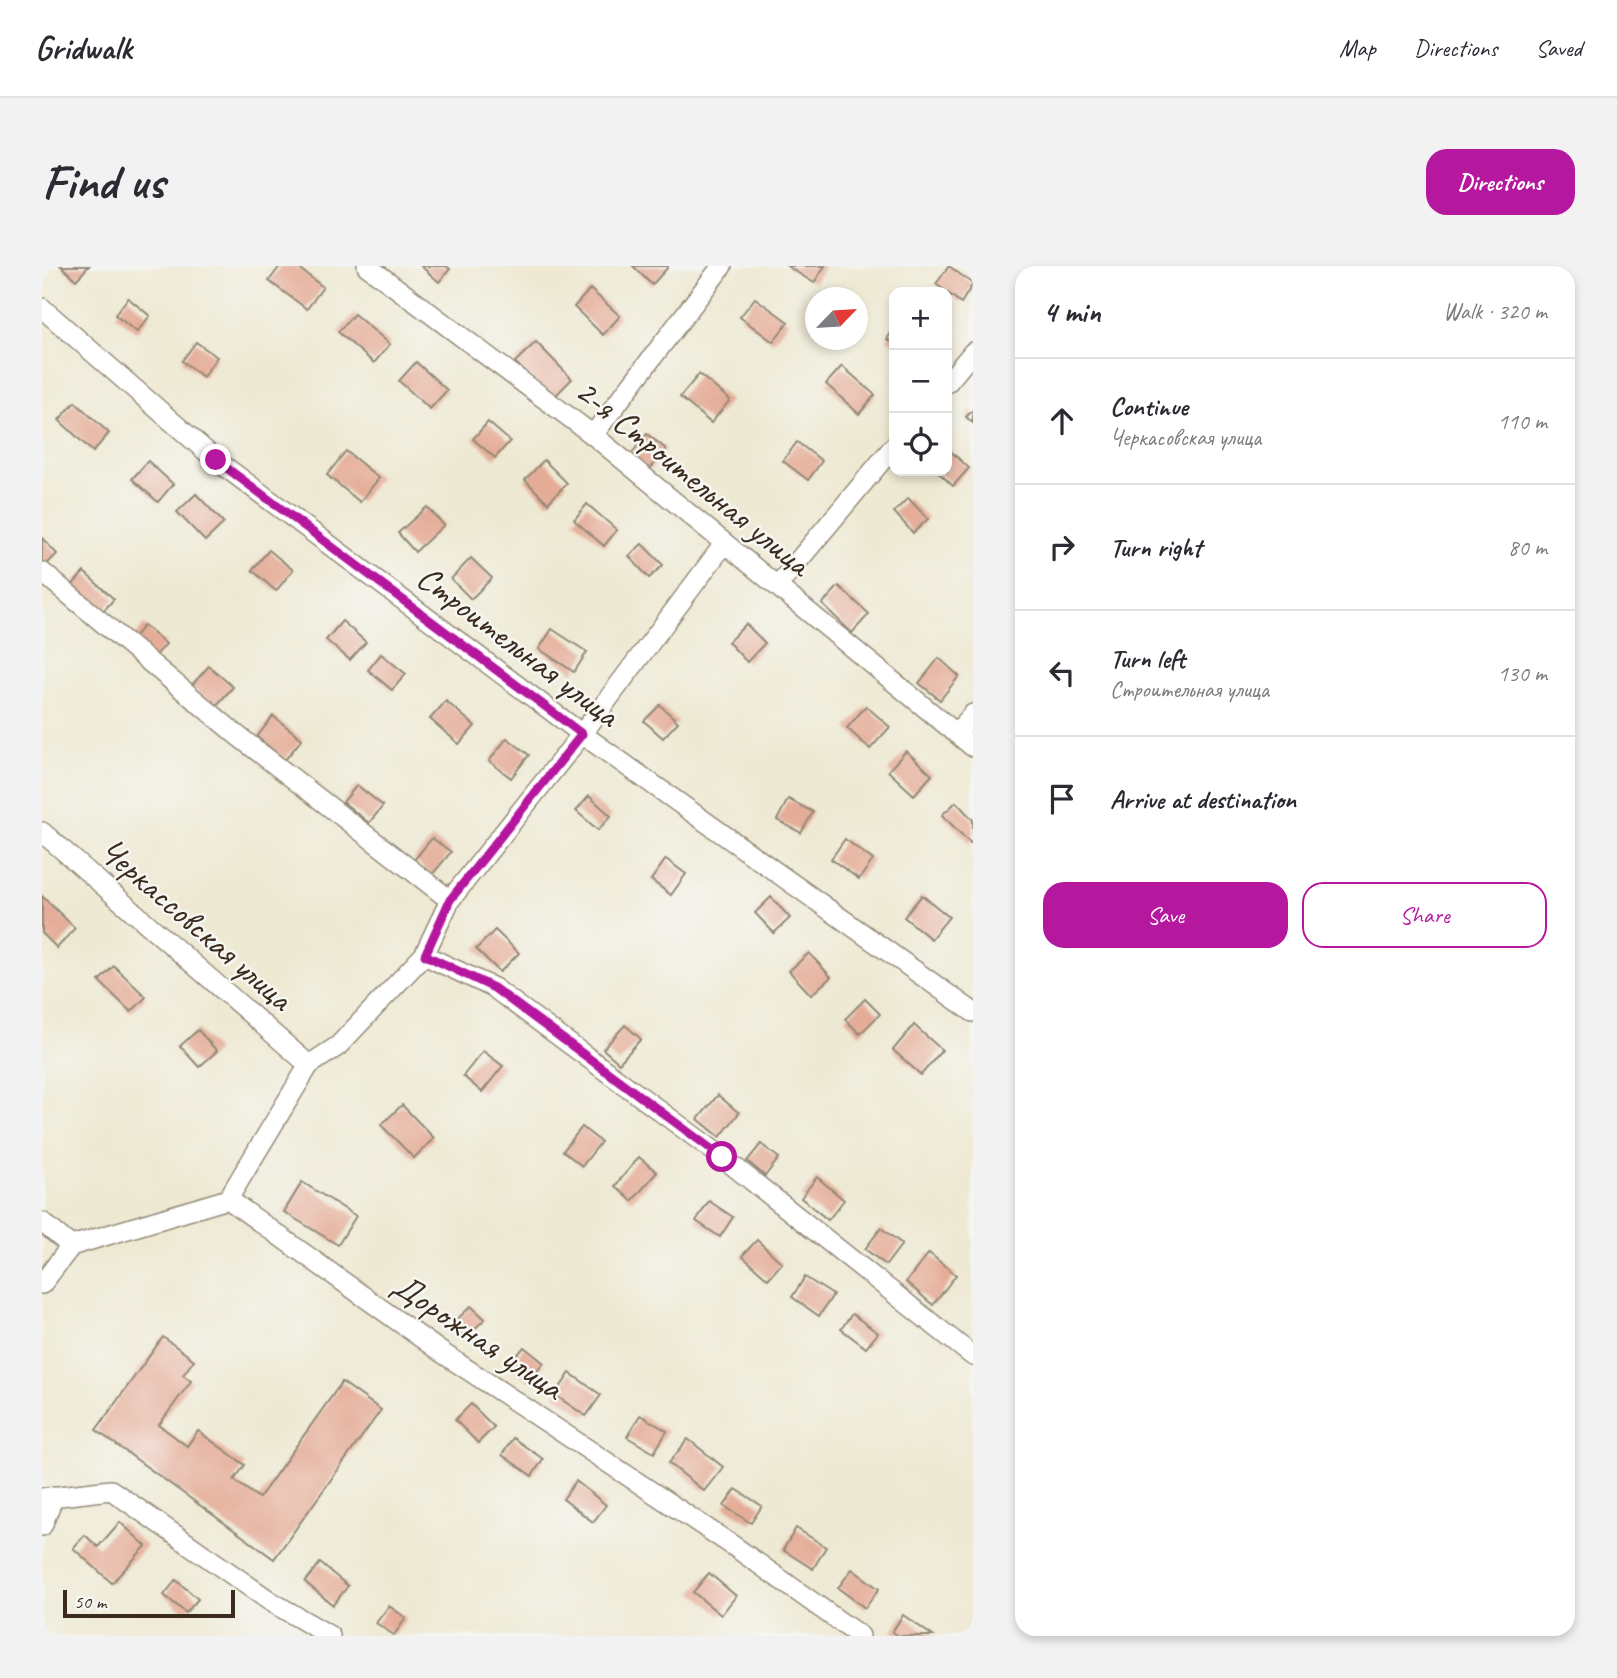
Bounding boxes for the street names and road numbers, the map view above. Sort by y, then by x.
street label: 2-я Строительная улица [566,368,822,587]
street label: Строительная улица [408,555,630,738]
street label: Черкассовская улица [90,828,303,1022]
street label: Дорожная улица [384,1262,574,1411]

